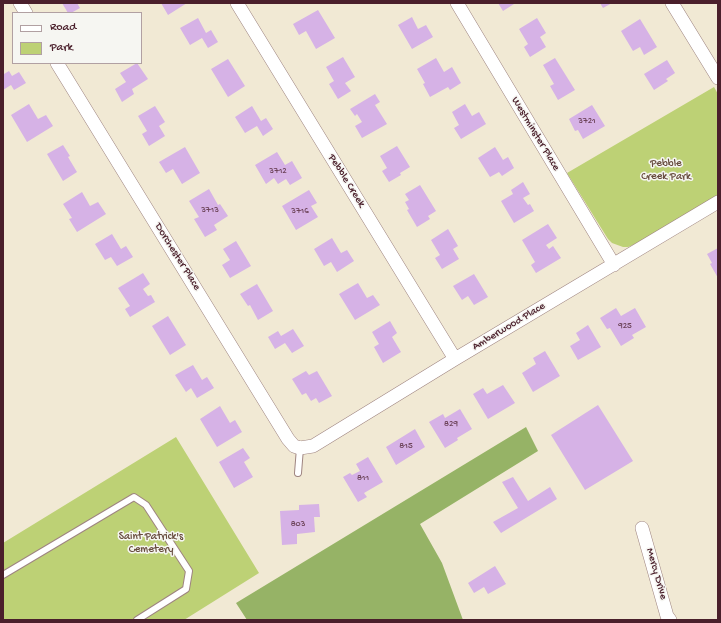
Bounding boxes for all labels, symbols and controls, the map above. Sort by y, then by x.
legend [12,12,142,64]
text: Road [50,21,76,35]
text: Park [50,41,73,55]
street label: Westminster Place [508,95,562,173]
house number: 3721 [578,117,596,127]
street label: Pebble Creek [324,152,368,210]
park label: Pebble Creek Park [641,157,691,183]
house number: 3712 [269,167,287,177]
house number: 3713 [201,206,219,216]
house number: 3716 [291,207,309,217]
street label: Dorchester Place [151,221,203,293]
street label: Amberwood Place [470,300,548,354]
house number: 925 [618,322,632,332]
house number: 829 [444,420,458,430]
house number: 815 [399,442,413,452]
house number: 811 [357,474,369,484]
house number: 803 [291,520,305,530]
park label: Saint Patrick's Cemetery [119,530,183,556]
street label: Mercy Drive [642,547,670,601]

